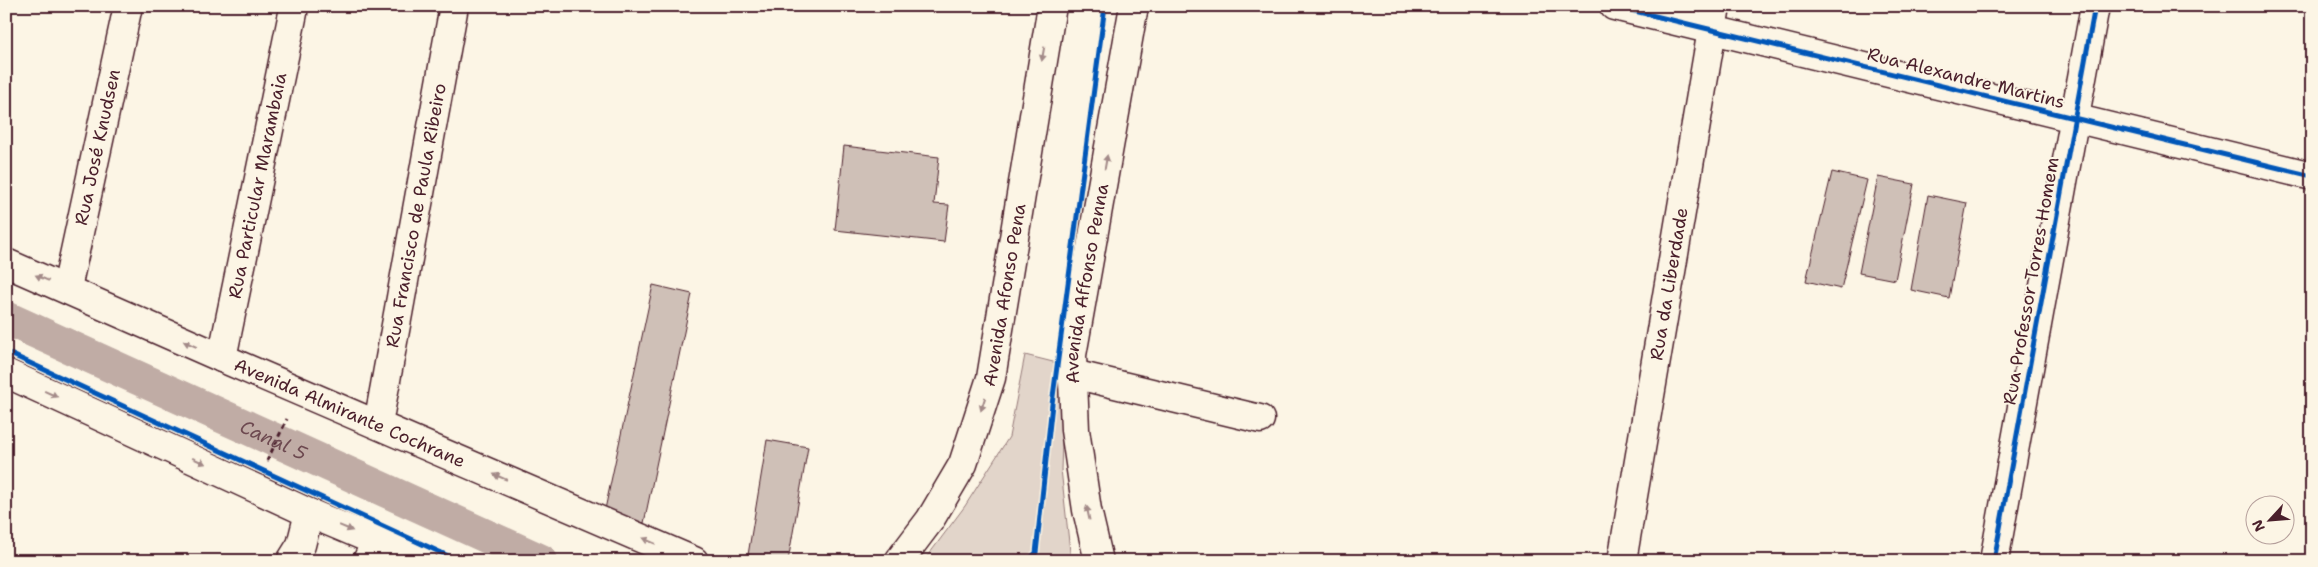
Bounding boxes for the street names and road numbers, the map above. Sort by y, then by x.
street label: Rua Alexandre Martins [1865,42,2067,114]
street label: Rua José Knudsen [69,67,126,228]
street label: Rua Particular Marambaia [223,70,292,301]
street label: Rua Francisco de Paula Ribeiro [380,81,452,350]
street label: Rua Professor Torres Homem [1997,155,2065,407]
street label: Avenida Affonso Penna [1060,182,1114,384]
street label: Avenida Afonso Pena [977,202,1031,390]
street label: Rua da Liberdade [1644,206,1694,362]
street label: Avenida Almirante Cochrane [230,353,469,473]

